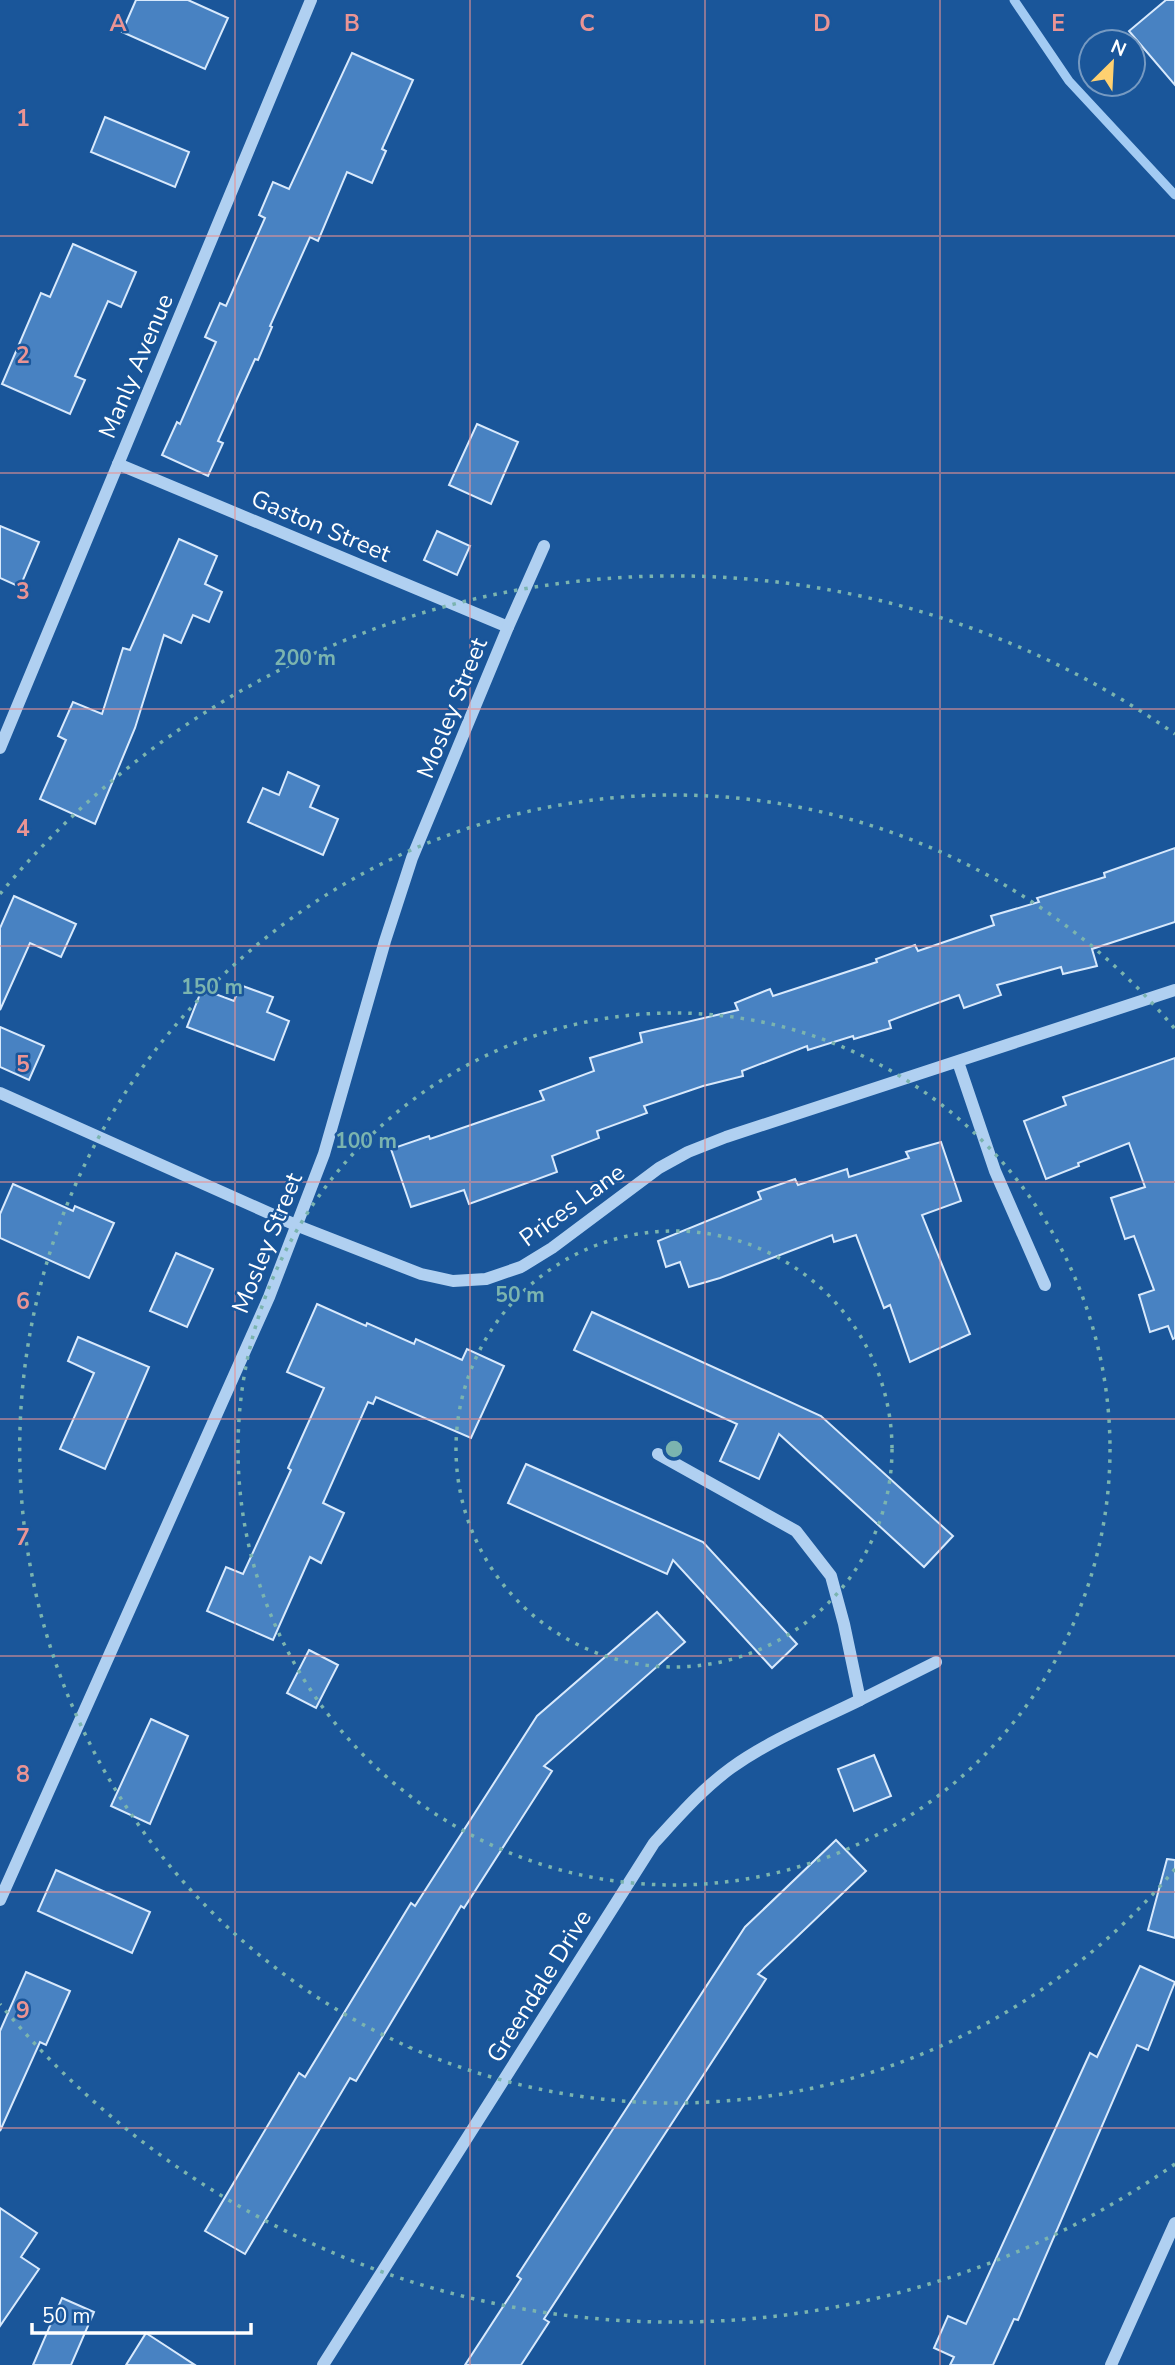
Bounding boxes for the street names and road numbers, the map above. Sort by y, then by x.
street label: Manly Avenue [91,289,181,443]
street label: Gaston Street [246,482,396,570]
street label: Mosley Street [409,632,495,783]
street label: Prices Lane [513,1156,631,1254]
street label: Mosley Street [224,1167,310,1318]
street label: Greendale Drive [479,1903,599,2069]

